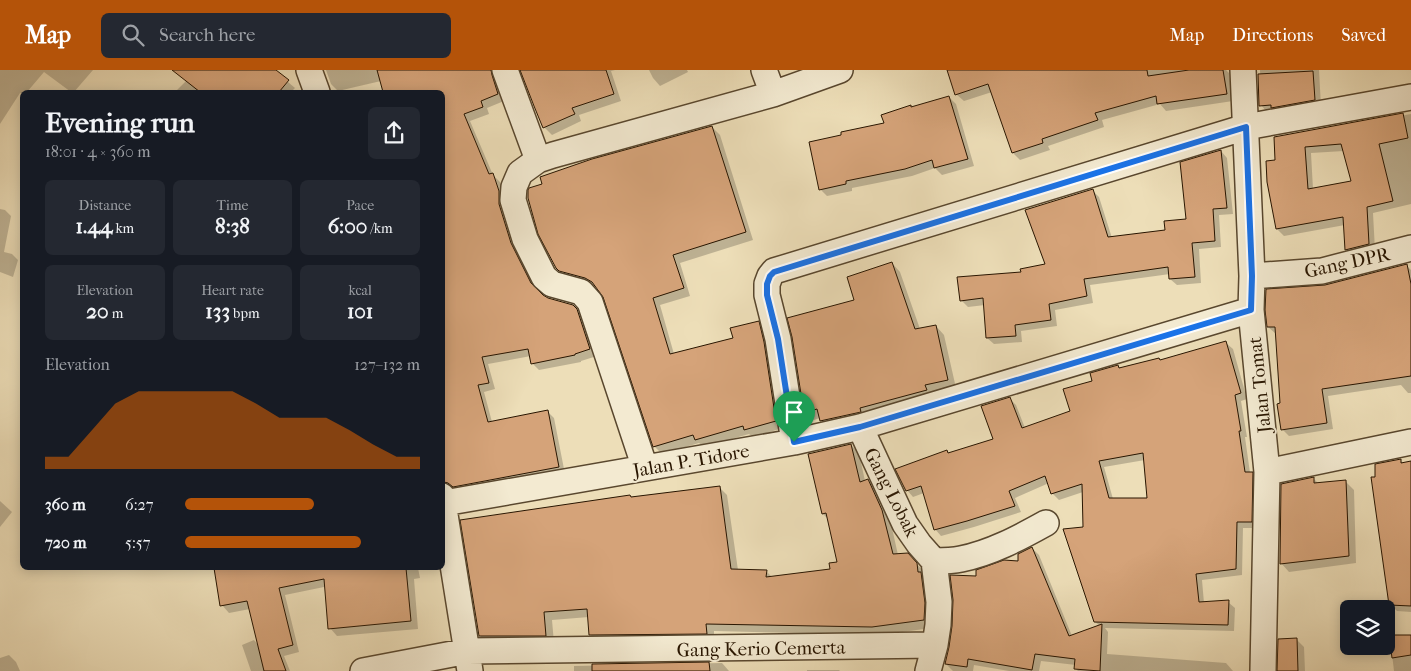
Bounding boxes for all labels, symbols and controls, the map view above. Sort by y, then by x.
search box [101,13,451,58]
text: Map [25,21,71,49]
icon: search [119,21,147,49]
text: Search here [159,24,255,46]
text: Map [1170,25,1204,46]
text: Directions [1232,25,1313,46]
text: Saved [1341,25,1386,46]
text: Evening run [45,106,195,139]
button: share [368,107,420,159]
text: 18:01 · 4 × 360 m [45,142,150,161]
text: Distance [79,197,131,214]
text: Time [217,197,248,214]
text: Pace [346,197,374,214]
text: 1.44 [75,214,112,238]
text: 8:38 [215,214,250,238]
text: 6:00 [328,214,367,238]
text: km [112,220,134,237]
text: /km [367,220,393,237]
street label: Gang DPR [1302,243,1393,283]
text: Elevation [77,282,133,299]
text: Heart rate [201,282,264,299]
text: kcal [348,282,372,299]
text: 20 [86,299,109,323]
text: 133 [205,299,230,323]
text: 101 [347,299,373,323]
text: m [109,305,123,322]
text: bpm [230,305,260,322]
street label: Jalan Tomat [1244,335,1276,436]
text: Elevation [45,355,110,374]
text: 127–132 m [354,355,420,374]
pin [773,391,815,442]
icon: arrive [780,398,808,426]
street label: Jalan P. Tidore [629,440,751,482]
street label: Gang Lobak [859,444,923,541]
text: 360 m [45,495,86,514]
text: 6:27 [125,495,153,514]
text: 720 m [45,533,86,552]
text: 5:57 [125,533,150,552]
map controls [1340,600,1395,655]
button: layers [1340,600,1395,655]
street label: Gang Kerio Cemerta [676,637,846,661]

